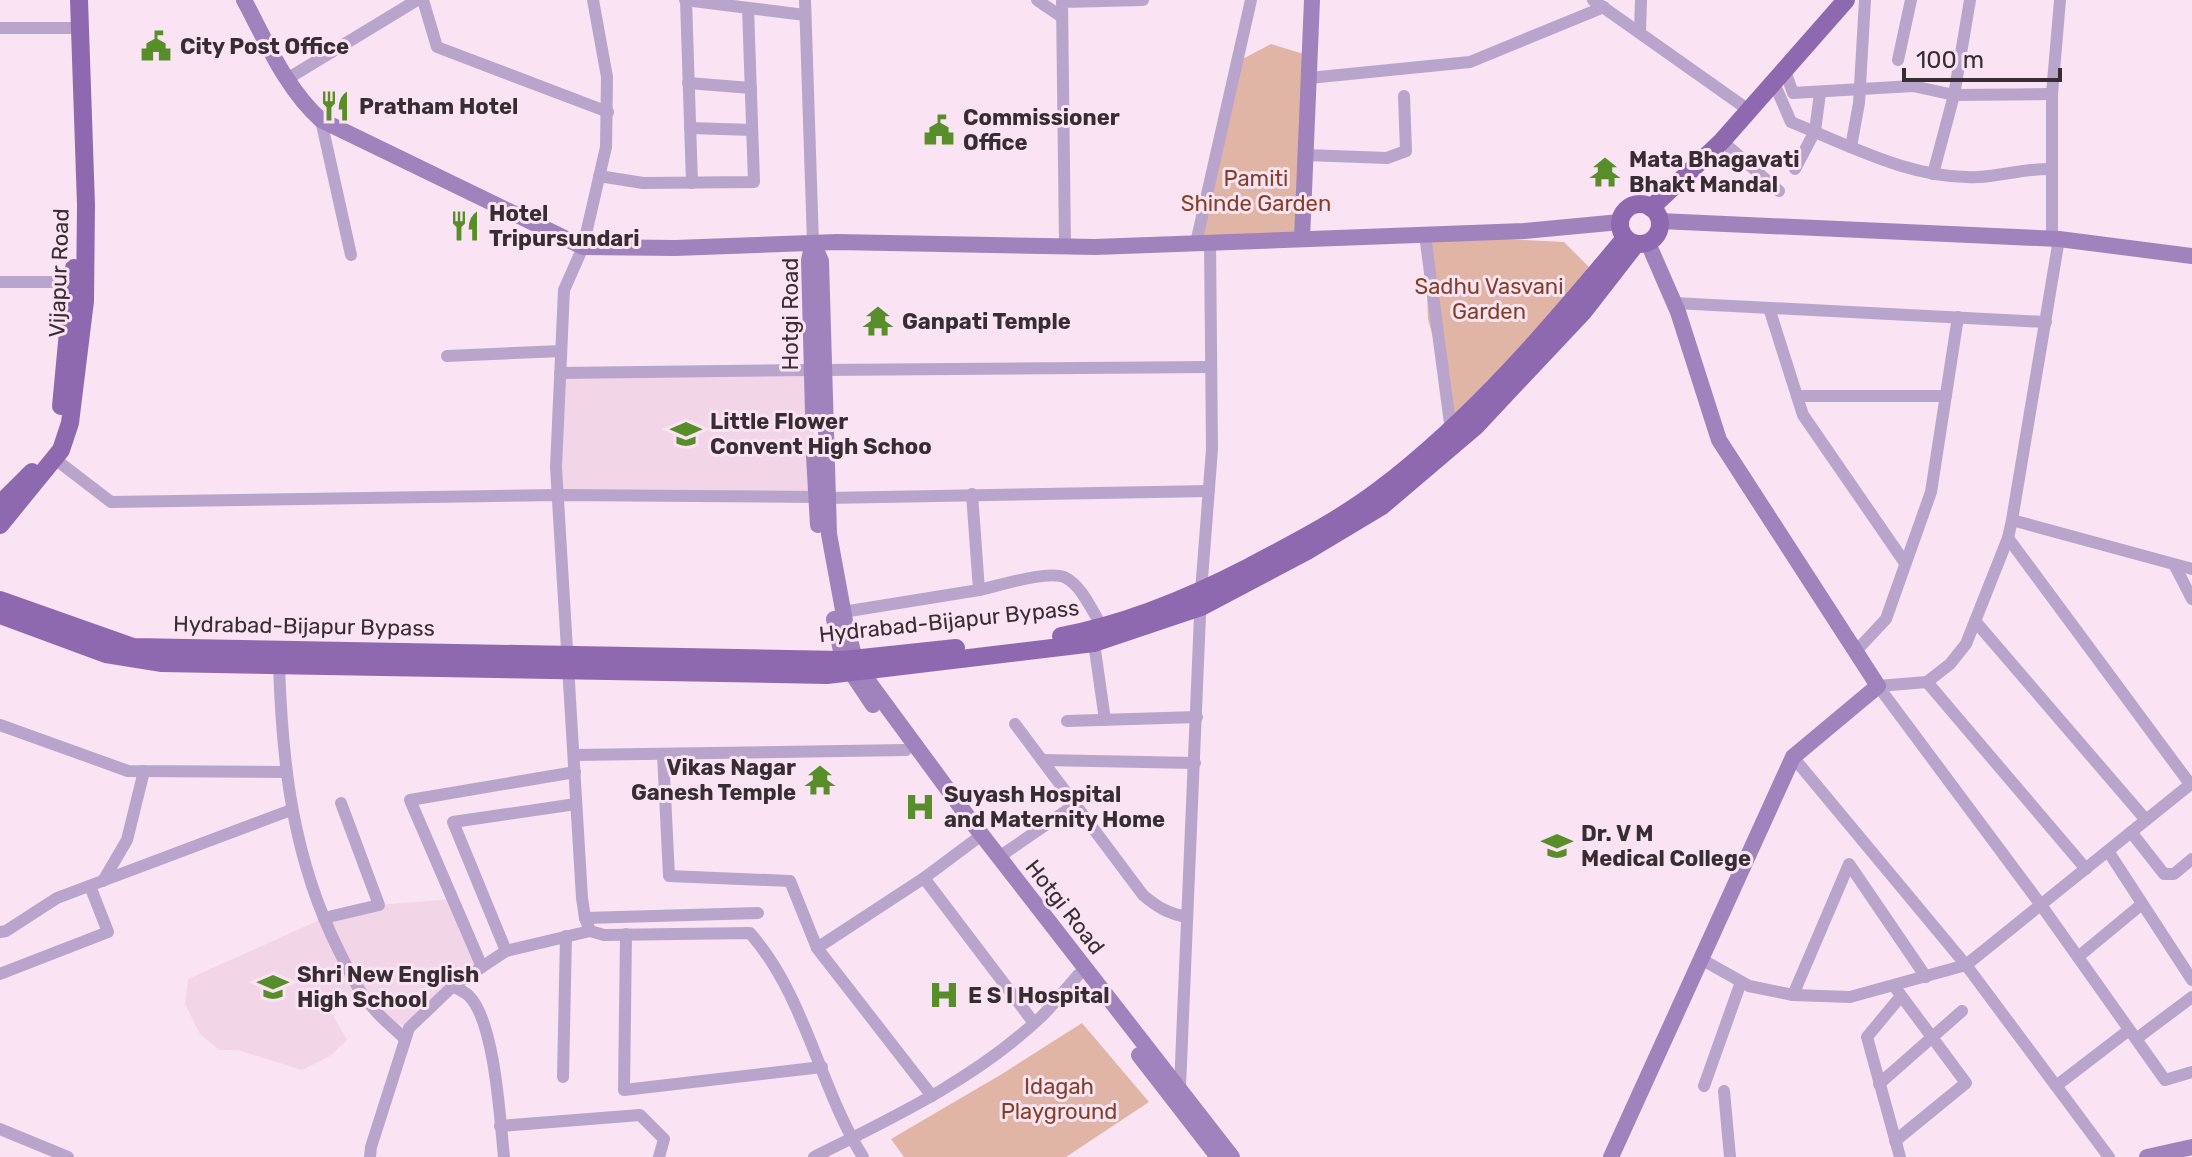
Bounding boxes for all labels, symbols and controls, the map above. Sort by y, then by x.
public building icon: City Post Office [139,29,173,63]
scale bar [1904,32,2060,82]
place label: City Post Office [180,33,349,60]
text: 100 m [1916,46,1984,74]
restaurant icon: Pratham Hotel [318,89,352,123]
place label: Pratham Hotel [359,93,518,120]
place label: Commissioner Office [963,104,1120,156]
public building icon: Commissioner Office [922,113,956,147]
place label: Mata Bhagavati Bhakt Mandal [1629,146,1799,198]
temple icon: Mata Bhagavati Bhakt Mandal [1588,155,1622,189]
park label: Pamiti Shinde Garden [1181,165,1331,217]
place label: Hotel Tripursundari [489,200,640,252]
street label: Vijapur Road [43,208,75,338]
restaurant icon: Hotel Tripursundari [448,209,482,243]
street label: Hotgi Road [777,258,804,370]
park label: Sadhu Vasvani Garden [1414,273,1564,325]
temple icon: Ganpati Temple [861,304,895,338]
place label: Ganpati Temple [902,308,1071,335]
place label: Little Flower Convent High Schoo [710,408,932,460]
school or university icon: Little Flower Convent High Schoo [669,417,703,451]
street label: Hydrabad-Bijapur Bypass [818,594,1080,648]
street label: Hydrabad-Bijapur Bypass [173,610,435,642]
place label: Vikas Nagar Ganesh Temple [631,754,796,806]
temple icon: Vikas Nagar Ganesh Temple [803,763,837,797]
place label: Suyash Hospital and Maternity Home [944,781,1165,833]
hospital icon: Suyash Hospital and Maternity Home [903,790,937,824]
place label: Dr. V M Medical College [1581,820,1751,872]
school or university icon: Dr. V M Medical College [1540,829,1574,863]
street label: Hotgi Road [1020,854,1110,960]
place label: Shri New English High School [297,961,479,1013]
school or university icon: Shri New English High School [256,970,290,1004]
hospital icon: E S I Hospital [927,978,961,1012]
place label: E S I Hospital [968,982,1110,1009]
park label: Idagah Playground [1001,1073,1117,1125]

